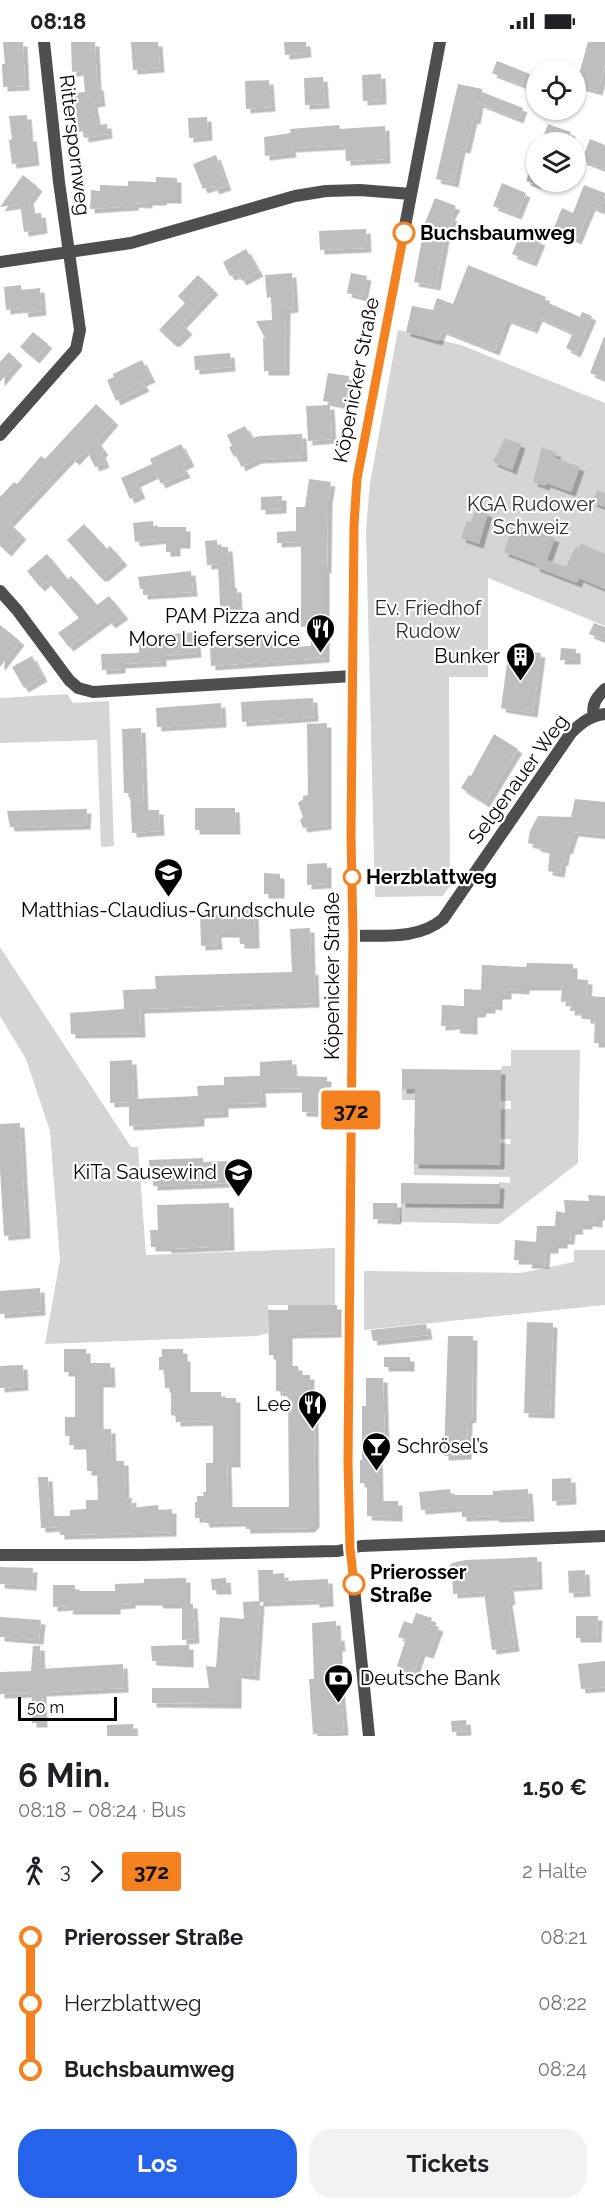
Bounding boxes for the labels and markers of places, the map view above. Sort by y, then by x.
place label: Buchsbaumweg [420,221,575,245]
marker: Buchsbaumweg [393,222,415,244]
place label: PAM Pizza and More Lieferservice [128,604,300,651]
restaurant icon: PAM Pizza and More Lieferservice [305,612,337,654]
building icon: Bunker [505,640,537,682]
place label: Bunker [434,644,500,668]
school or university icon: Matthias-Claudius-Grundschule [152,856,184,898]
place label: Herzblattweg [366,865,497,889]
marker: Herzblattweg [343,868,361,886]
place label: Matthias-Claudius-Grundschule [21,898,315,922]
school or university icon: KiTa Sausewind [222,1156,254,1198]
place label: KiTa Sausewind [73,1160,217,1184]
restaurant icon: Lee [296,1388,328,1430]
place label: Lee [256,1392,291,1416]
bar icon: Schrösel’s [360,1430,392,1472]
place label: Schrösel’s [397,1434,488,1458]
place label: Prierosser Straße [370,1560,467,1607]
marker: Prierosser Straße [343,1573,365,1595]
bank icon: Deutsche Bank [323,1662,355,1704]
place label: Deutsche Bank [360,1666,501,1690]

